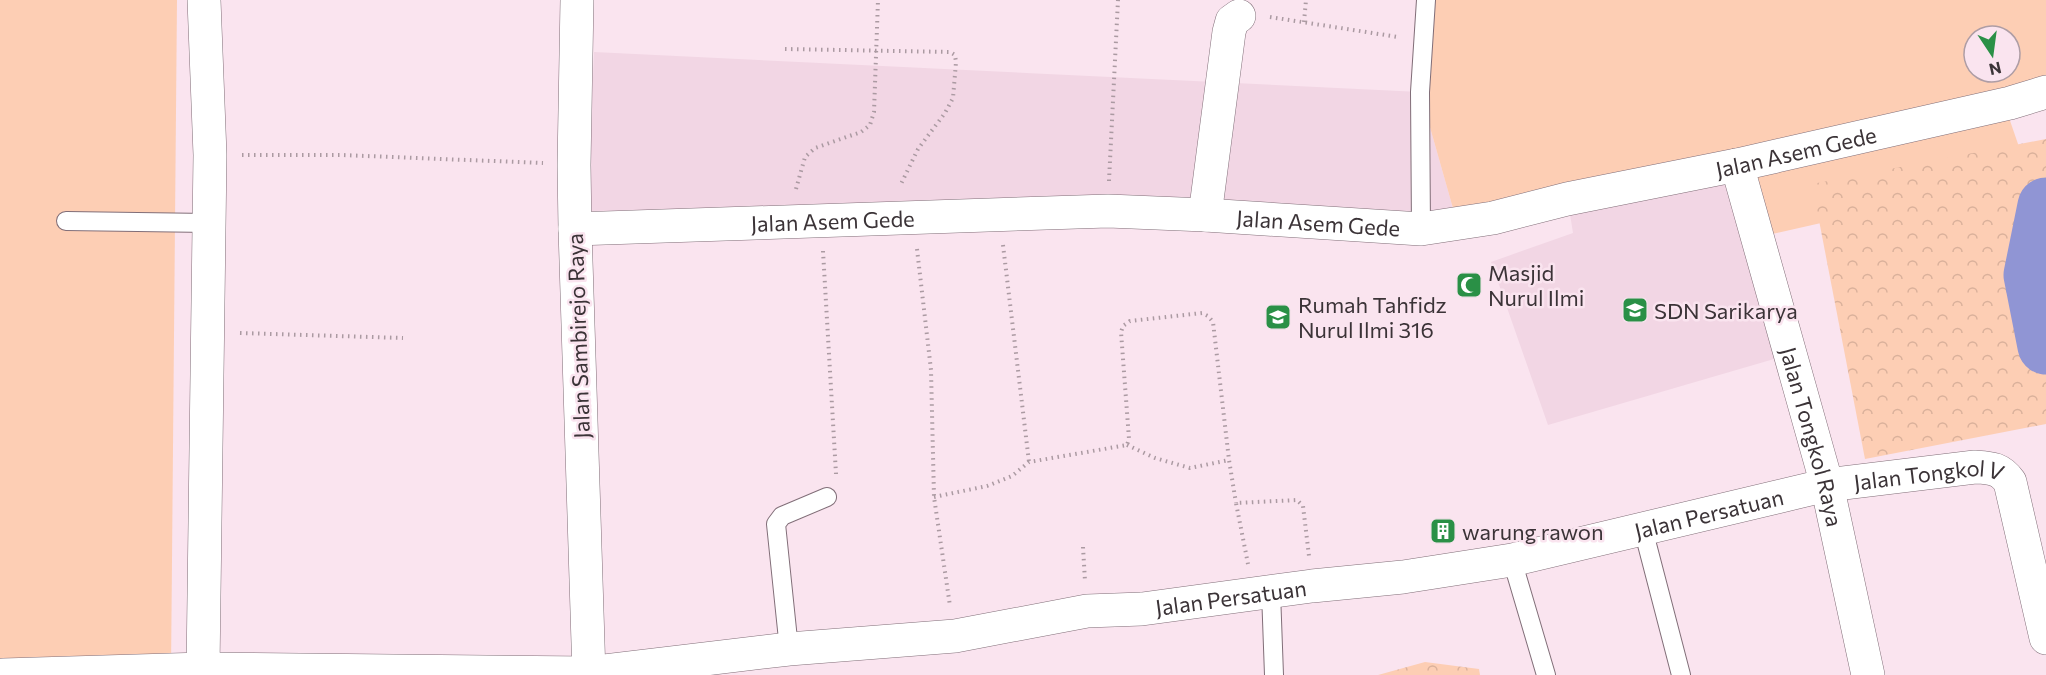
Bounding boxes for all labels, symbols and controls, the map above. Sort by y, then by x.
north arrow [1962,24,2022,84]
text: N [1988,58,2003,80]
street label: Jalan Asem Gede [1713,120,1879,183]
street label: Jalan Asem Gede [750,204,915,237]
street label: Jalan Asem Gede [1235,204,1401,241]
street label: Jalan Sambirejo Raya [561,233,595,439]
place label: Masjid Nurul Ilmi [1488,259,1584,311]
mosque icon: Masjid Nurul Ilmi [1454,270,1484,300]
place label: Rumah Tahfidz Nurul Ilmi 316 [1298,291,1447,343]
school or university icon: SDN Sarikarya [1620,295,1650,325]
place label: SDN Sarikarya [1654,297,1798,324]
school or university icon: Rumah Tahfidz Nurul Ilmi 316 [1263,302,1293,332]
street label: Jalan Tongkol Raya [1775,344,1849,529]
street label: Jalan Tongkol V [1852,453,2008,495]
street label: Jalan Persatuan [1632,482,1786,544]
building icon: warung rawon [1428,516,1458,546]
place label: warung rawon [1462,518,1604,545]
street label: Jalan Persatuan [1154,573,1308,621]

